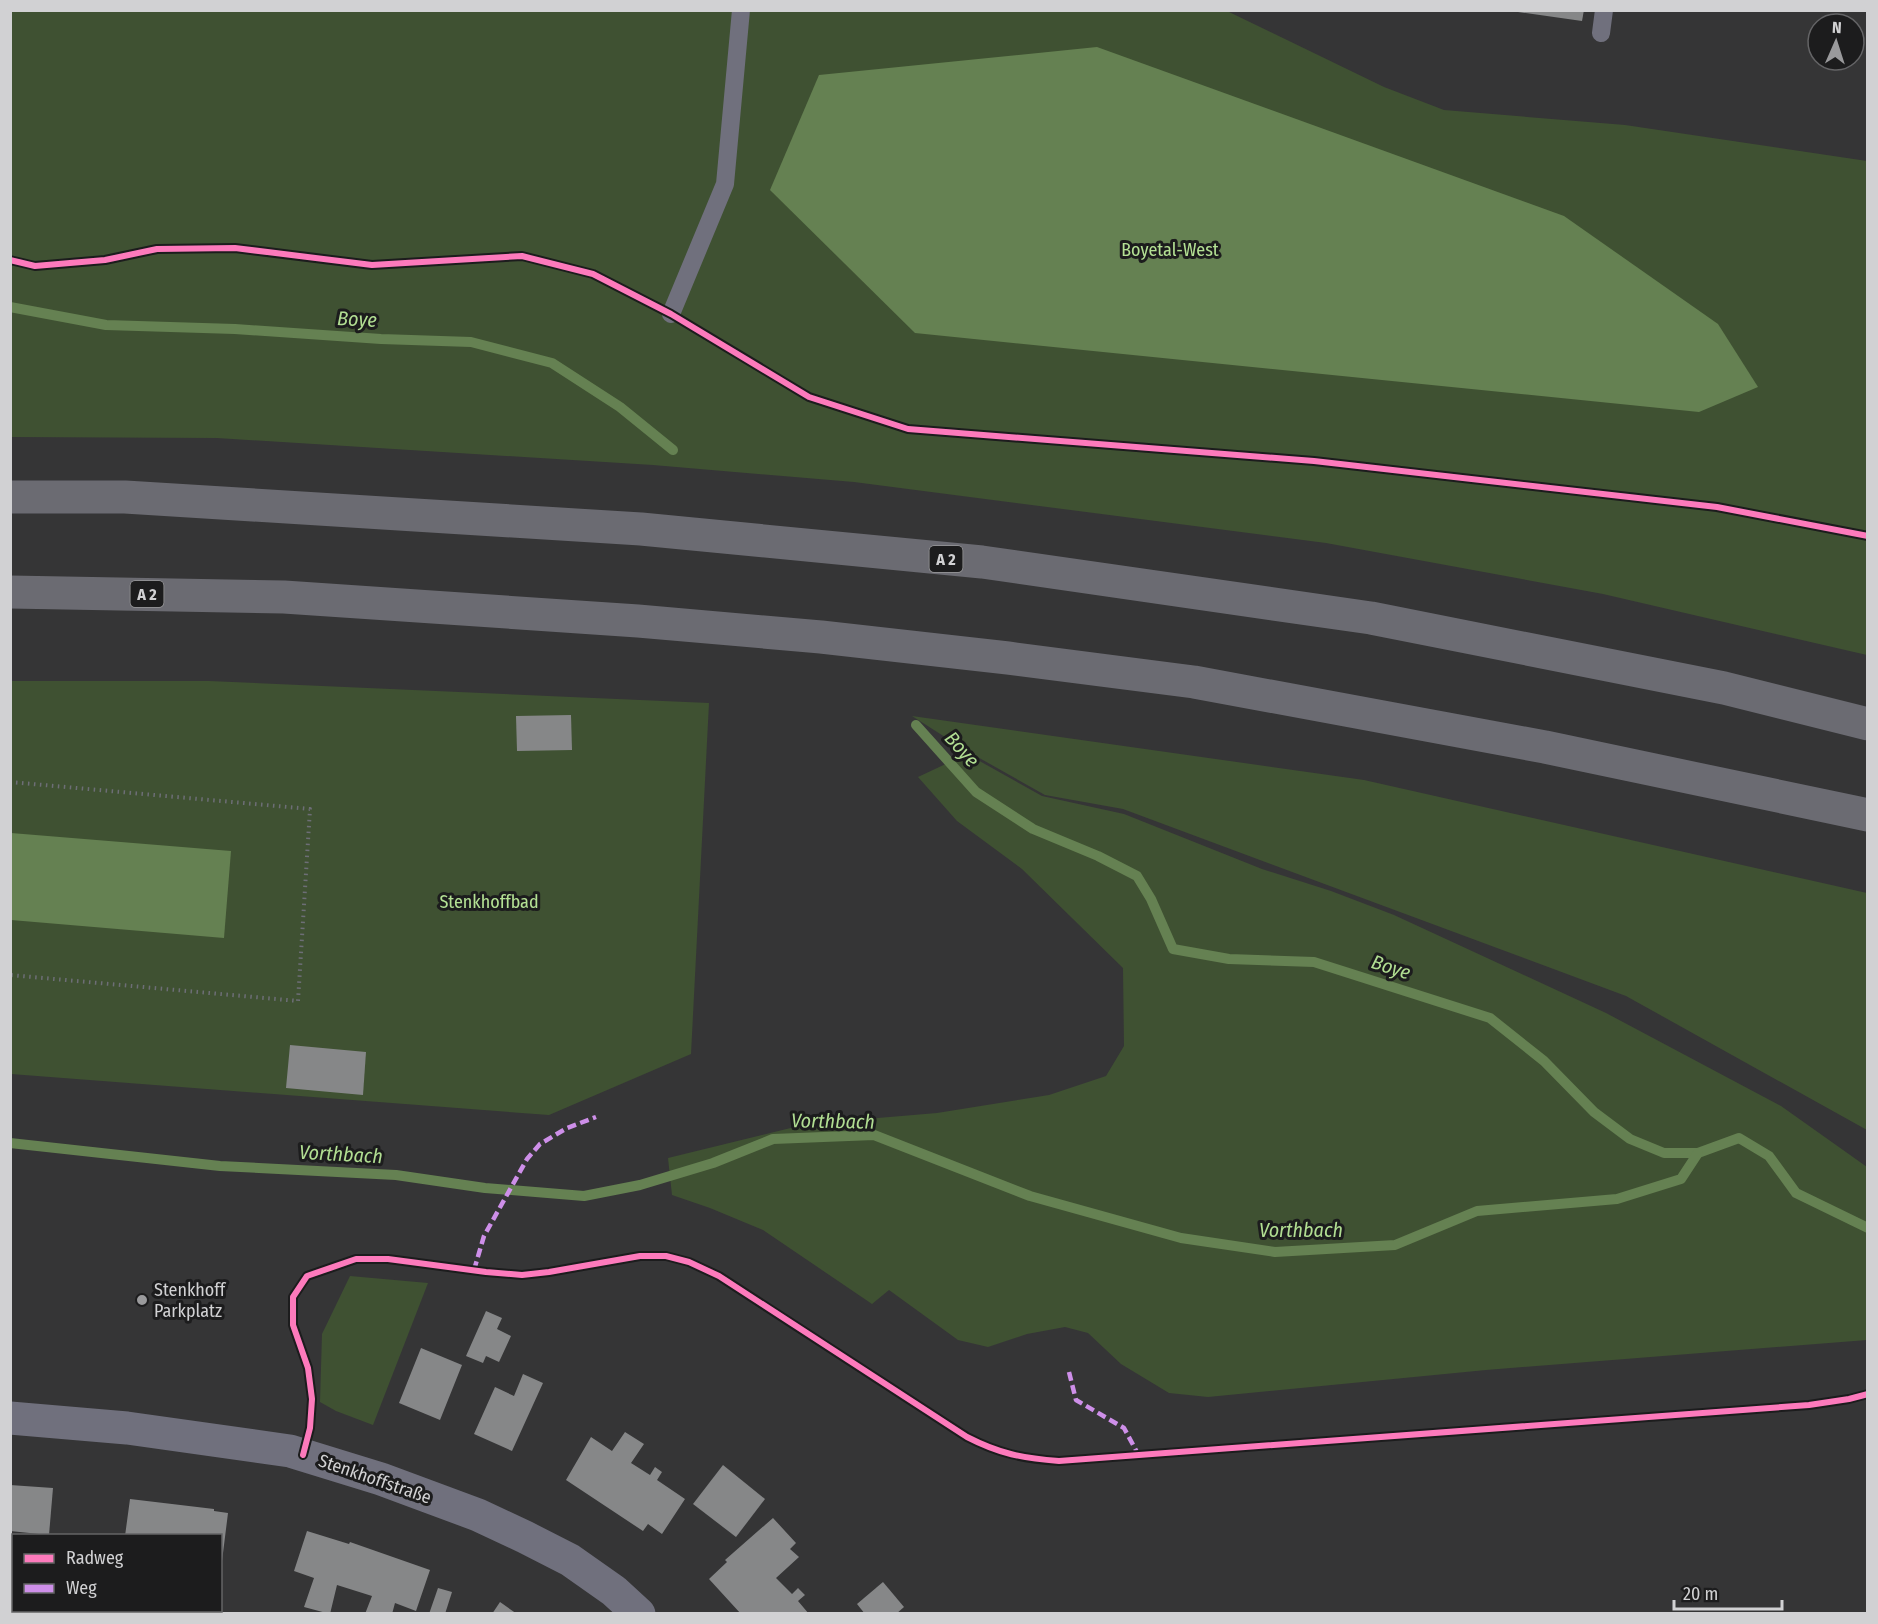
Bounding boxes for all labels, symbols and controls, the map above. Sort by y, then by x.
north arrow [1806,12,1866,72]
text: N [1831,18,1842,37]
park label: Boyetal-West [1121,239,1219,261]
water label: Boye [337,306,378,332]
road number: A 2 [930,546,962,572]
road number: A 2 [130,581,164,607]
water label: Boye [940,726,985,772]
park label: Stenkhoffbad [439,891,539,913]
water label: Boye [1368,949,1414,985]
water label: Vorthbach [791,1108,875,1134]
water label: Vorthbach [298,1140,384,1168]
water label: Vorthbach [1259,1218,1343,1242]
place label: Stenkhoff Parkplatz [154,1279,227,1322]
marker: Stenkhoff Parkplatz [135,1293,149,1307]
street label: Stenkhoffstraße [316,1449,434,1509]
legend [12,1534,222,1612]
text: Radweg [66,1547,124,1569]
scale bar [1674,1573,1782,1611]
text: Weg [66,1577,97,1599]
text: 20 m [1683,1583,1718,1605]

